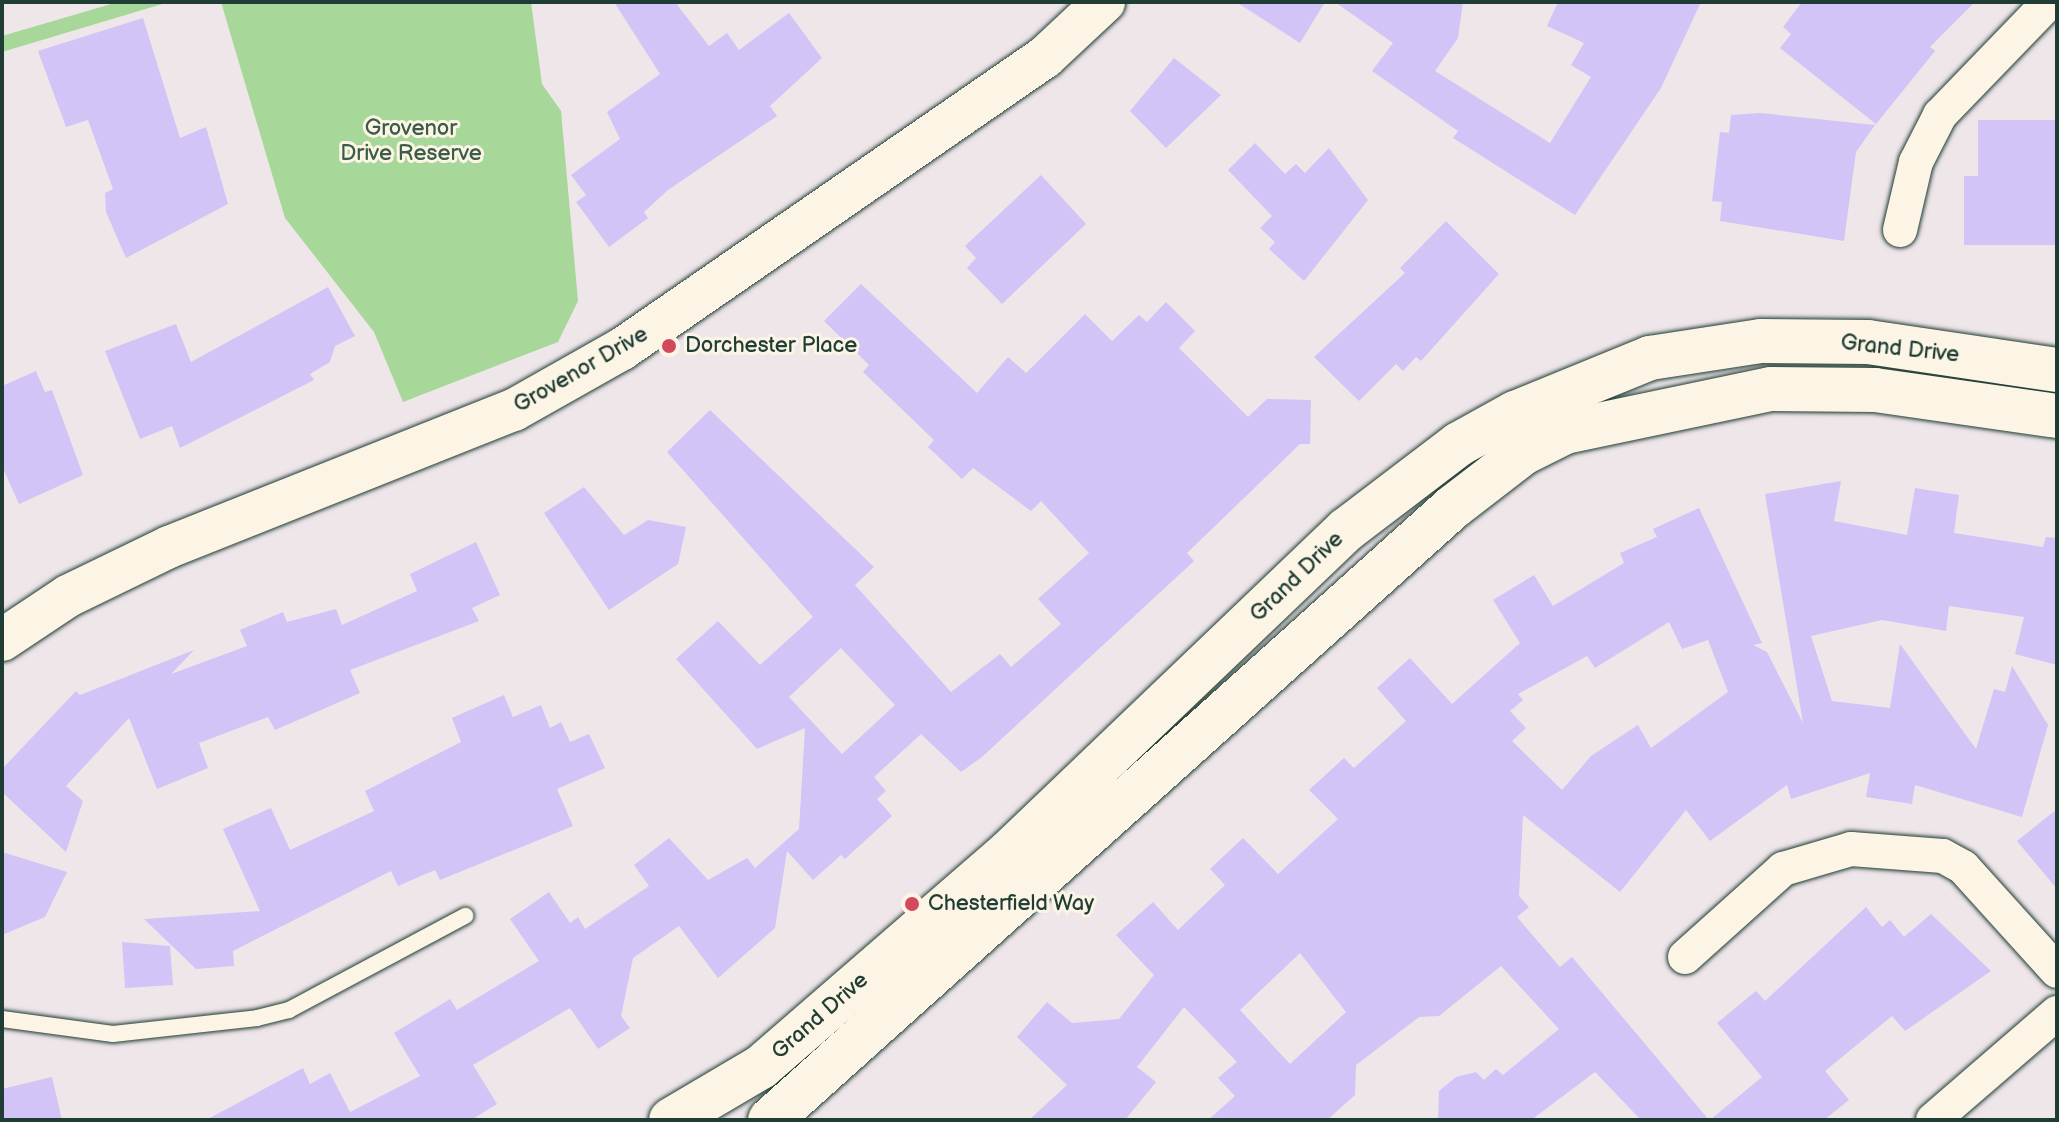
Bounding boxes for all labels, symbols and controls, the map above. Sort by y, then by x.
park label: Grovenor Drive Reserve [340,115,482,166]
street label: Grovenor Drive [509,321,653,419]
street label: Grand Drive [1839,330,1961,368]
place label: Dorchester Place [685,333,857,359]
marker: Dorchester Place [660,337,678,355]
street label: Grand Drive [1245,526,1349,628]
place label: Chesterfield Way [928,891,1095,917]
marker: Chesterfield Way [903,895,921,913]
street label: Grand Drive [766,967,874,1065]

